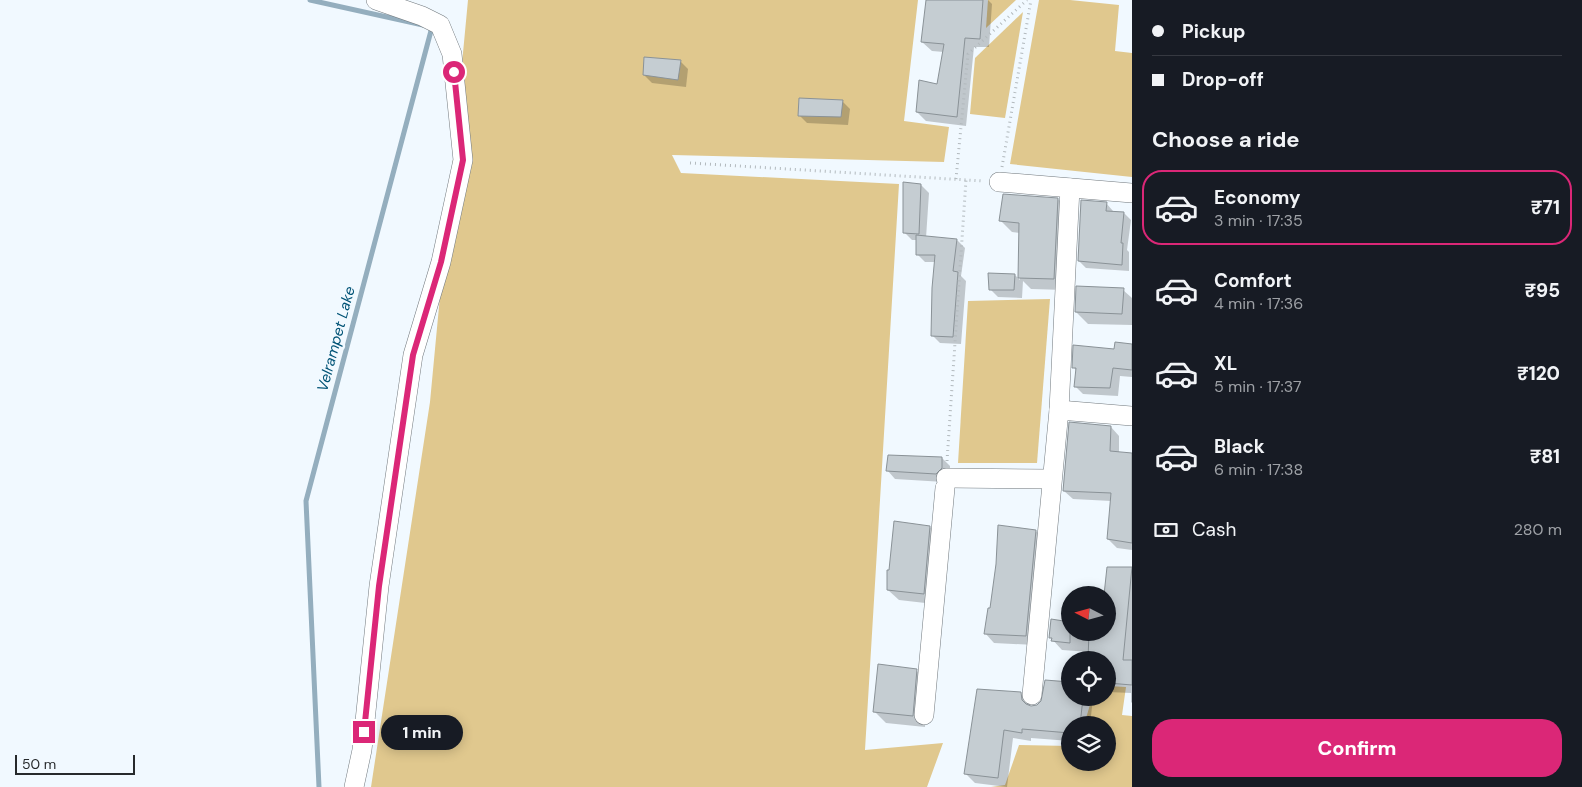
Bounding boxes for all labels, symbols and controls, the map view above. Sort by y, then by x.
text: Pickup [1182,19,1246,44]
route start [443,61,465,83]
text: Drop-off [1182,67,1264,92]
text: Choose a ride [1152,125,1300,154]
icon: car [1154,185,1199,230]
text: Economy [1214,185,1301,210]
text: ₹71 [1531,195,1560,220]
text: 3 min · 17:35 [1214,210,1303,231]
icon: car [1154,268,1199,313]
text: Comfort [1214,268,1292,293]
text: ₹95 [1524,278,1560,303]
water label: Velrampet Lake [312,284,360,394]
text: 4 min · 17:36 [1214,293,1303,314]
icon: car [1154,351,1199,396]
text: XL [1214,351,1237,376]
text: ₹120 [1517,361,1560,386]
text: 5 min · 17:37 [1214,376,1301,397]
icon: car [1154,434,1199,479]
text: Black [1214,434,1265,459]
text: ₹81 [1530,444,1560,469]
text: 6 min · 17:38 [1214,459,1303,480]
icon: cash [1152,516,1180,544]
text: Cash [1192,517,1236,542]
text: 280 m [1514,519,1562,540]
north arrow [1061,586,1116,641]
map controls [1061,586,1116,771]
button: locate [1061,651,1116,706]
callout: 1 min [382,714,464,750]
button: layers [1061,716,1116,771]
button: Confirm [1152,719,1562,777]
route end [353,721,375,743]
text: 1 min [402,722,442,743]
scale bar [15,752,135,775]
text: 50 m [22,755,56,773]

